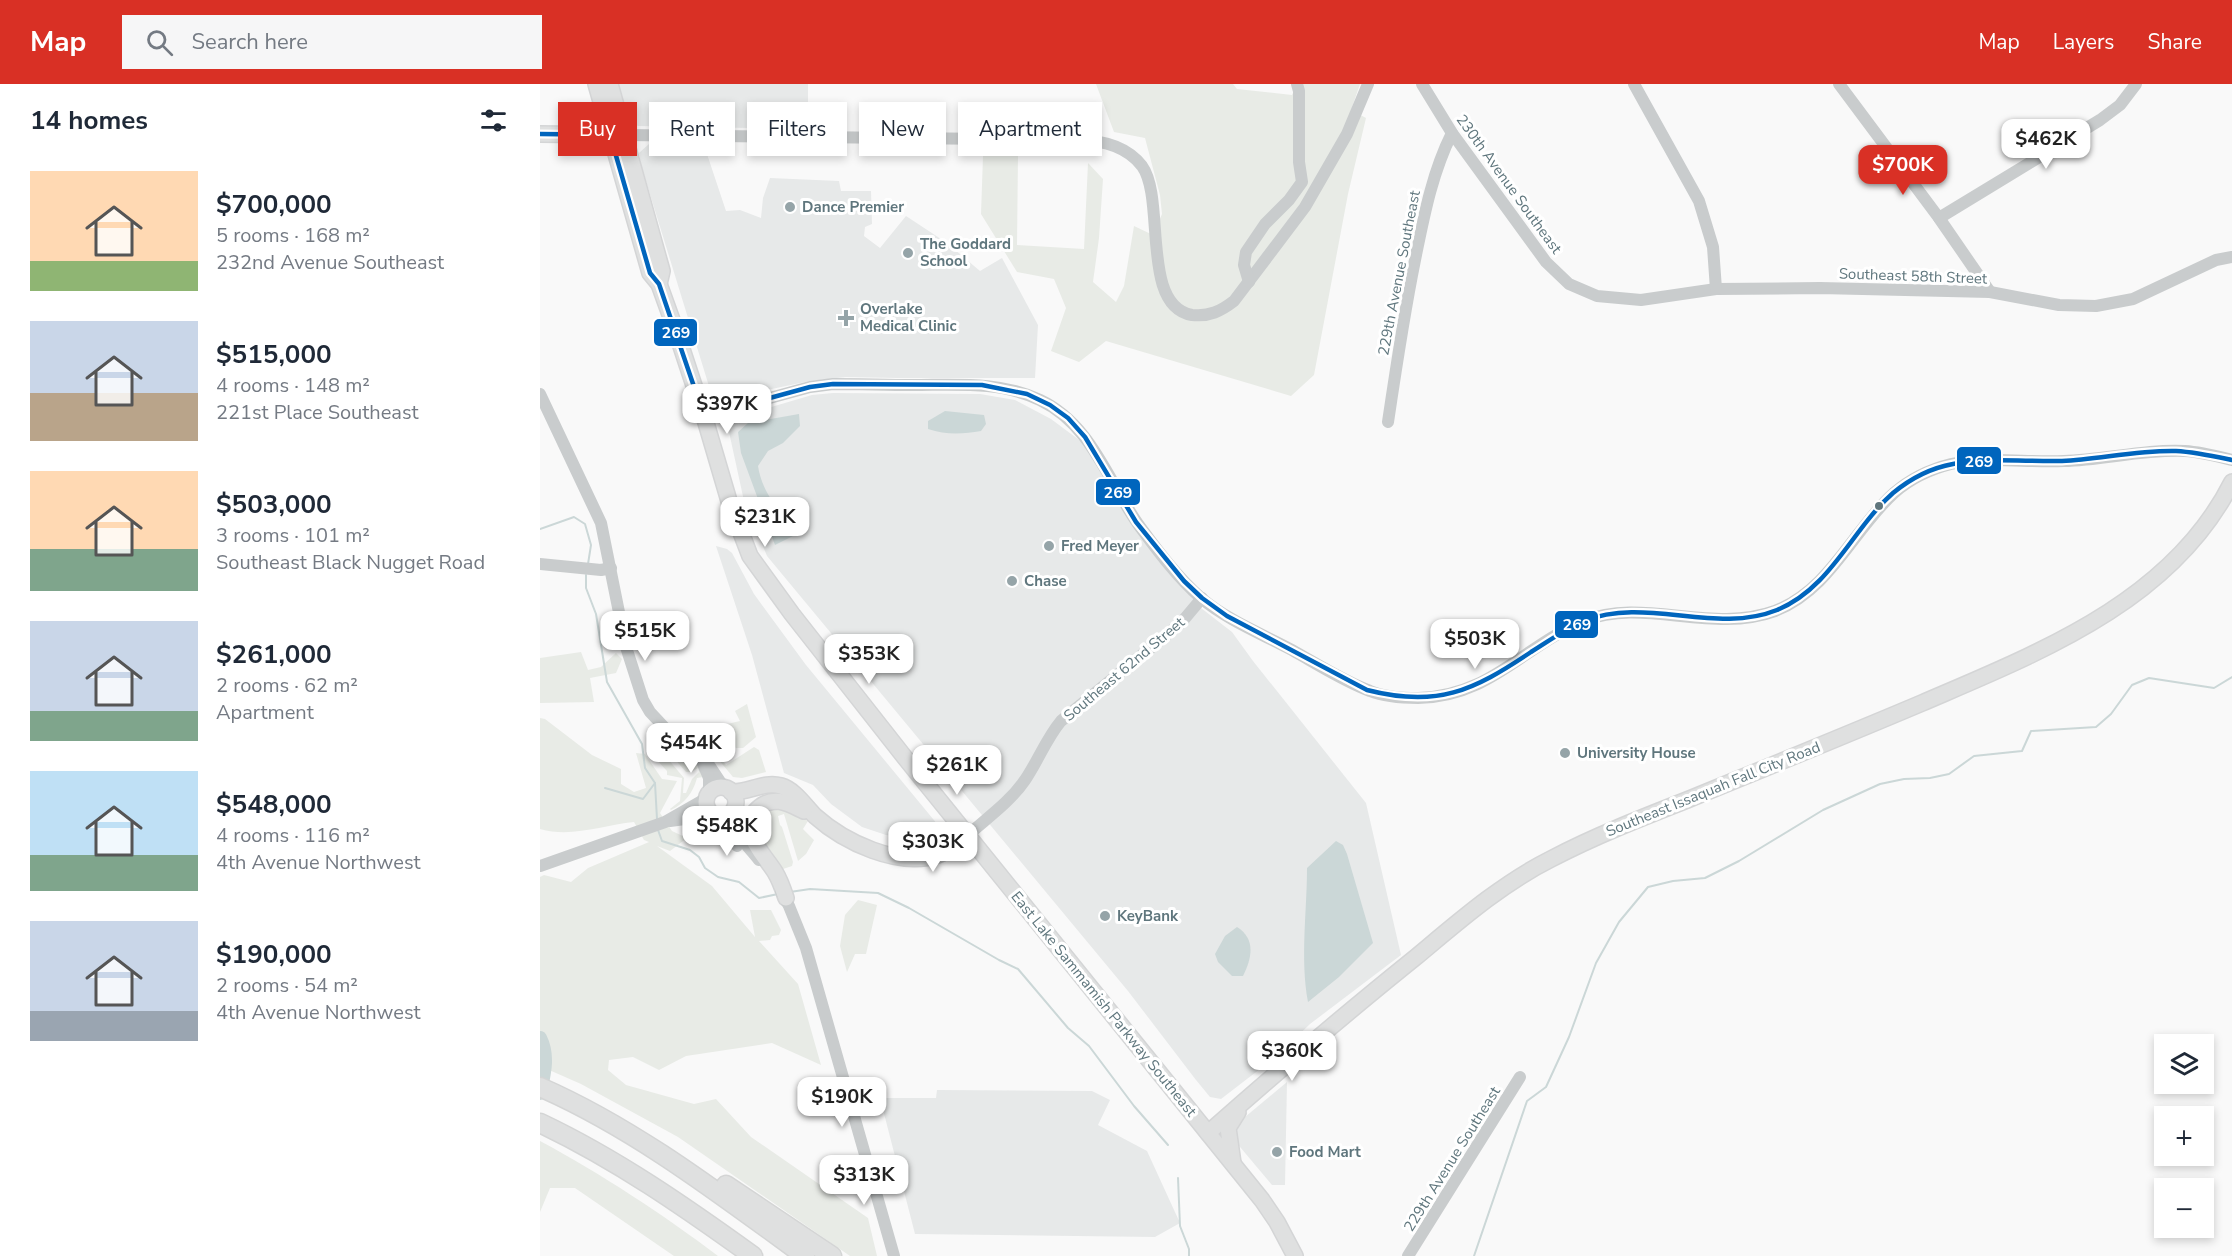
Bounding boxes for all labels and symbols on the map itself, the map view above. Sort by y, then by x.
street label: 230th Avenue Southeast [1452,110,1567,258]
pin: $462K [2004,119,2088,170]
pin: $700K [1861,145,1945,196]
street label: 229th Avenue Southeast [1373,188,1425,357]
place label: Dance Premier [802,197,904,217]
marker: Dance Premier [783,200,797,214]
place label: The Goddard School [920,234,1011,271]
marker: The Goddard School [901,246,915,260]
street label: Southeast 58th Street [1838,263,1988,289]
place label: Overlake Medical Clinic [860,299,957,336]
marker: Overlake Medical Clinic [837,309,855,327]
line badge: 269 [653,318,698,347]
text: 269 [662,322,690,344]
pin: $397K [685,384,769,435]
line badge: 269 [1956,446,2002,475]
text: 269 [1965,451,1993,473]
line badge: 269 [1095,478,1141,506]
text: 269 [1104,482,1132,504]
pin: $231K [723,497,807,548]
unlabelled marker [1873,500,1885,512]
place label: Fred Meyer [1061,536,1139,556]
marker: Fred Meyer [1042,539,1056,553]
place label: Chase [1024,571,1067,591]
marker: Chase [1005,574,1019,588]
line badge: 269 [1554,610,1599,639]
pin: $515K [603,611,687,662]
street label: Southeast 62nd Street [1059,612,1189,726]
text: 269 [1563,614,1591,636]
pin: $503K [1433,619,1517,670]
pin: $353K [827,634,911,685]
pin: $454K [649,723,733,774]
street label: Southeast Issaquah Fall City Road [1603,737,1823,841]
place label: University House [1577,743,1696,763]
pin: $261K [915,745,999,796]
marker: University House [1558,746,1572,760]
pin: $548K [685,806,769,857]
pin: $303K [891,822,975,873]
street label: East Lake Sammamish Parkway Southeast [1007,887,1202,1121]
place label: KeyBank [1117,906,1179,926]
marker: KeyBank [1098,909,1112,923]
pin: $360K [1250,1031,1334,1082]
pin: $190K [800,1077,884,1128]
street label: 229th Avenue Southeast [1399,1082,1505,1235]
place label: Food Mart [1289,1142,1361,1162]
marker: Food Mart [1270,1145,1284,1159]
pin: $313K [822,1155,906,1206]

